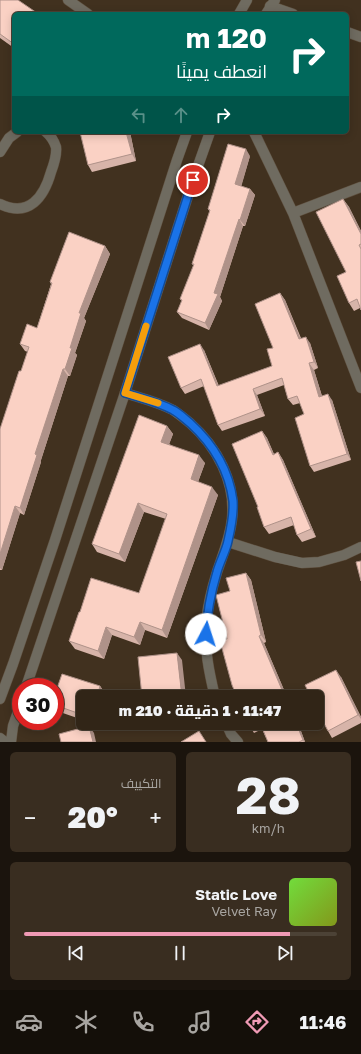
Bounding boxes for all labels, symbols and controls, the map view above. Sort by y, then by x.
text: 120 m [186,21,267,54]
icon: right [281,28,333,80]
text: انعطف يمينًا [176,60,267,82]
icon: left [128,104,150,126]
icon: ahead [170,104,192,126]
icon: right [212,104,234,126]
pin [176,163,210,197]
icon: arrive [182,169,204,191]
position arrow [185,613,227,655]
speed limit sign: 30 [12,678,64,730]
text: 11:47 · 1 دقيقة · 210 m [119,701,281,719]
text: 28 [236,763,301,825]
text: التكييف [121,775,162,791]
text: 20° [68,799,118,835]
text: − [24,804,36,831]
text: + [149,804,161,831]
text: km/h [252,820,285,836]
text: Static Love [195,885,277,903]
text: Velvet Ray [212,903,277,919]
icon: previous [65,942,87,964]
icon: pause [169,942,191,964]
icon: next [274,942,296,964]
icon: car [15,1008,43,1036]
icon: climate [72,1008,100,1036]
icon: phone [129,1008,157,1036]
icon: music [186,1008,214,1036]
icon: directions [243,1008,271,1036]
text: 11:46 [300,1011,347,1033]

